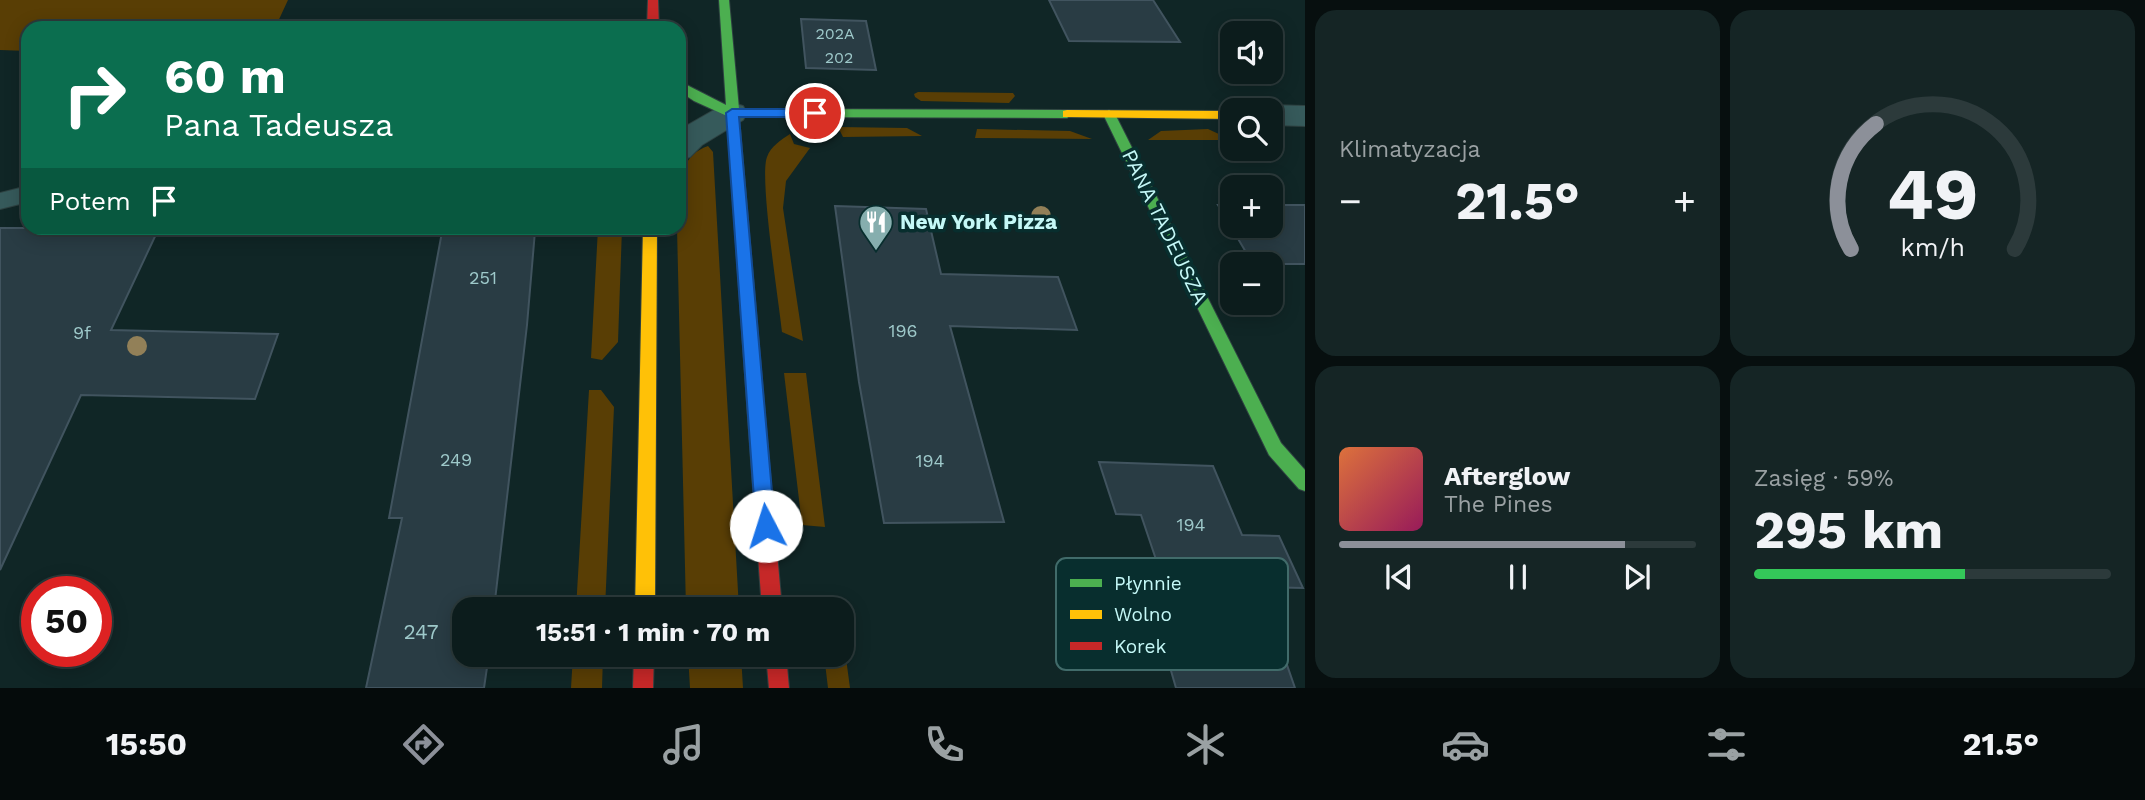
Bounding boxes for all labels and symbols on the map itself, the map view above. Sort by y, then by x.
house number: 202A [815,24,855,43]
house number: 202 [825,48,853,67]
pin [785,83,845,143]
street label: PANA TADEUSZA [1117,145,1214,308]
restaurant icon: New York Pizza [857,203,895,252]
place label: New York Pizza [900,209,1058,234]
house number: 251 [469,267,497,288]
house number: 196 [888,320,918,341]
house number: 9f [73,322,91,343]
house number: 249 [440,449,472,470]
house number: 194 [915,450,945,471]
position arrow [729,489,803,563]
house number: 194 [1176,514,1206,535]
legend [1056,558,1288,670]
text: Płynnie [1114,572,1182,595]
speed limit sign: 50 [21,576,112,667]
text: Wolno [1114,603,1172,626]
house number: 247 [403,619,439,644]
text: Korek [1114,635,1166,658]

